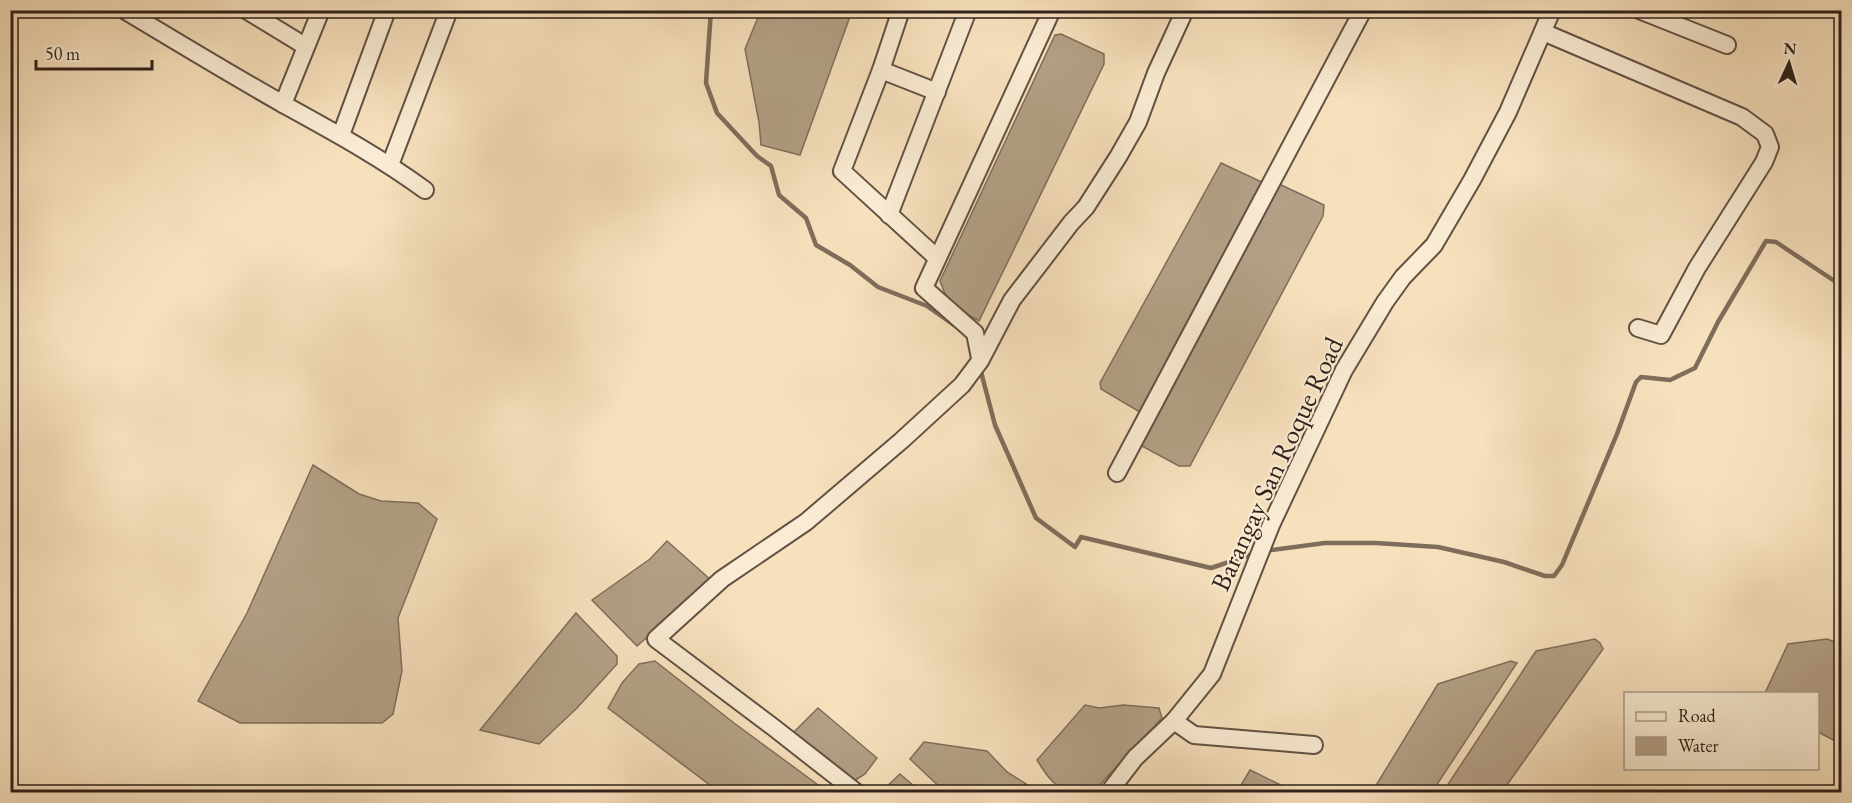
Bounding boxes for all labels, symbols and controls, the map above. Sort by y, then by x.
scale bar [36,33,152,71]
north arrow [1759,33,1819,93]
text: N [1783,38,1797,59]
text: 50 m [45,42,80,65]
street label: Barangay San Roque Road [1202,331,1351,596]
legend [1624,692,1819,770]
text: Road [1678,704,1717,727]
text: Water [1678,734,1719,757]

